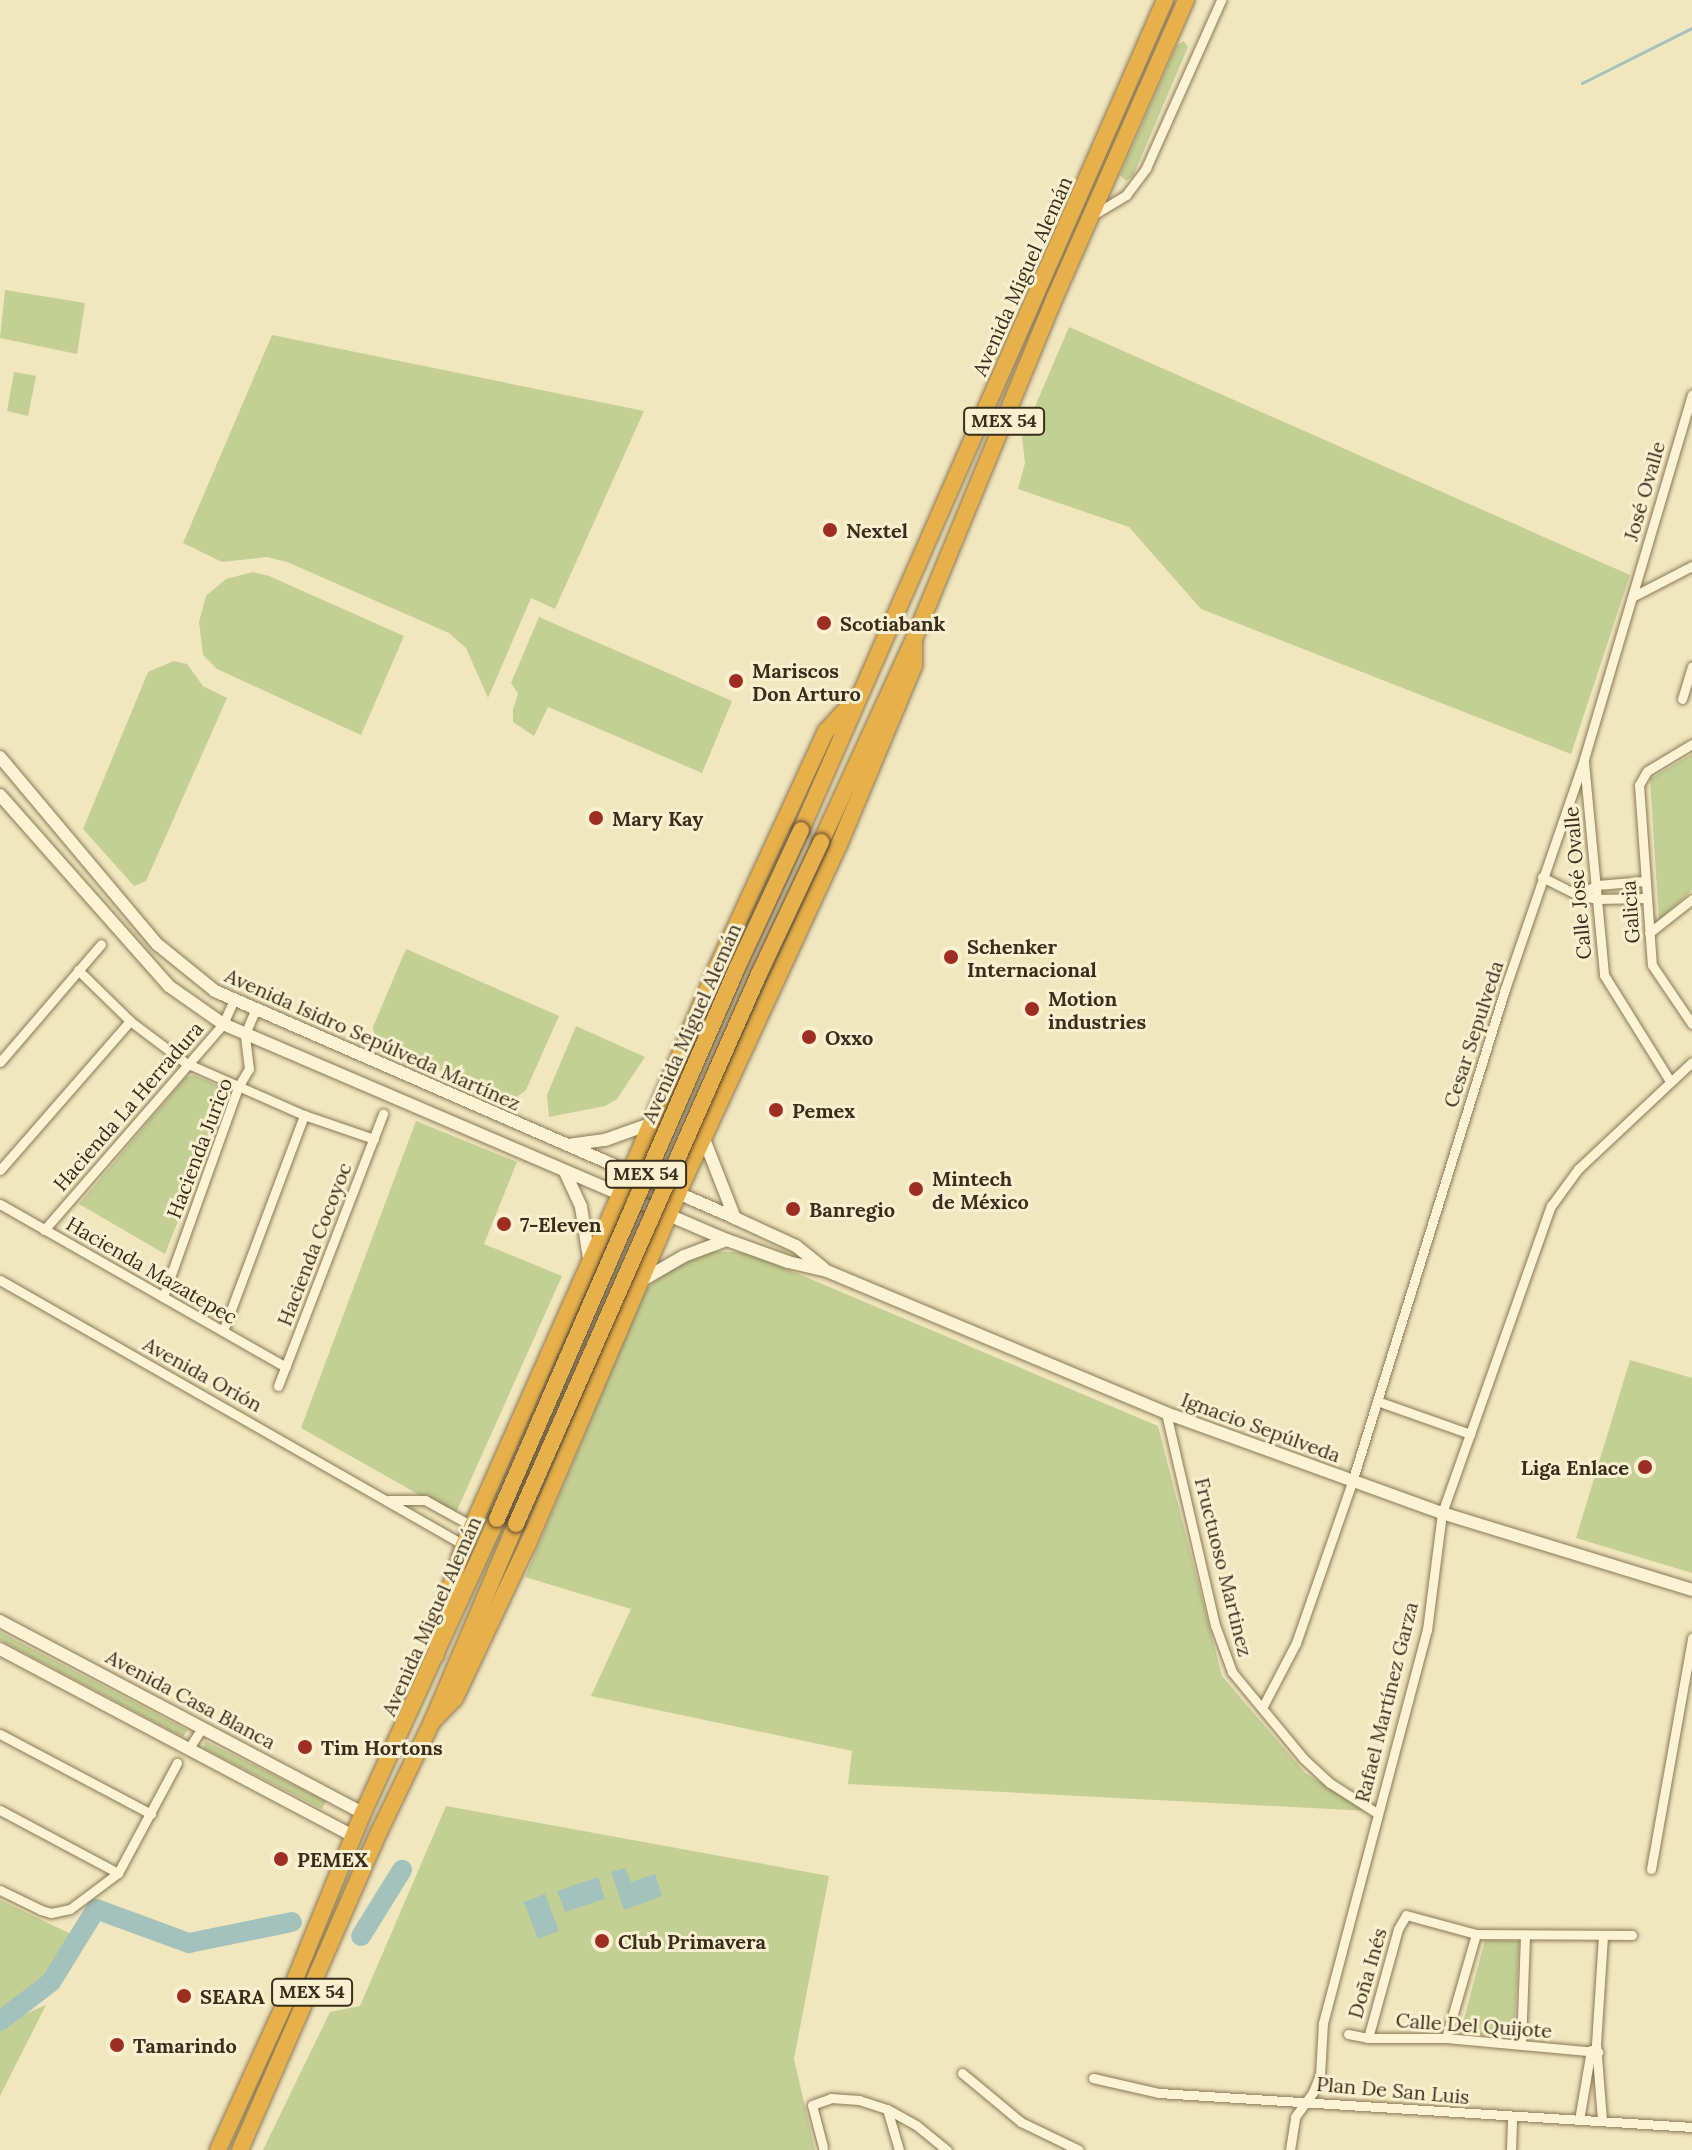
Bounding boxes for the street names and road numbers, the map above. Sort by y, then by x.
street label: Avenida Miguel Alemán [967,172,1077,380]
road number: MEX 54 [962,407,1046,435]
street label: José Ovalle [1618,439,1670,543]
street label: Calle José Ovalle [1558,805,1596,961]
street label: Galicia [1616,880,1644,944]
street label: Avenida Miguel Alemán [636,919,746,1127]
street label: Cesar Sepulveda [1438,958,1508,1110]
street label: Avenida Isidro Sepúlveda Martínez [222,963,524,1115]
street label: Hacienda La Herradura [48,1016,208,1196]
street label: Hacienda Jurico [161,1074,237,1222]
street label: Hacienda Cocoyoc [272,1159,356,1329]
road number: MEX 54 [604,1160,688,1188]
street label: Hacienda Mazatepec [62,1211,242,1329]
street label: Avenida Orión [139,1331,267,1417]
street label: Ignacio Sepúlveda [1178,1387,1344,1467]
street label: Fructuoso Martinez [1190,1475,1258,1659]
street label: Avenida Miguel Alemán [376,1512,486,1720]
street label: Rafael Martínez Garza [1349,1599,1423,1805]
street label: Avenida Casa Blanca [102,1644,280,1754]
street label: Doña Inés [1343,1925,1391,2021]
road number: MEX 54 [270,1978,354,2006]
street label: Calle Del Quijote [1395,2008,1553,2042]
street label: Plan De San Luis [1315,2071,1471,2109]

